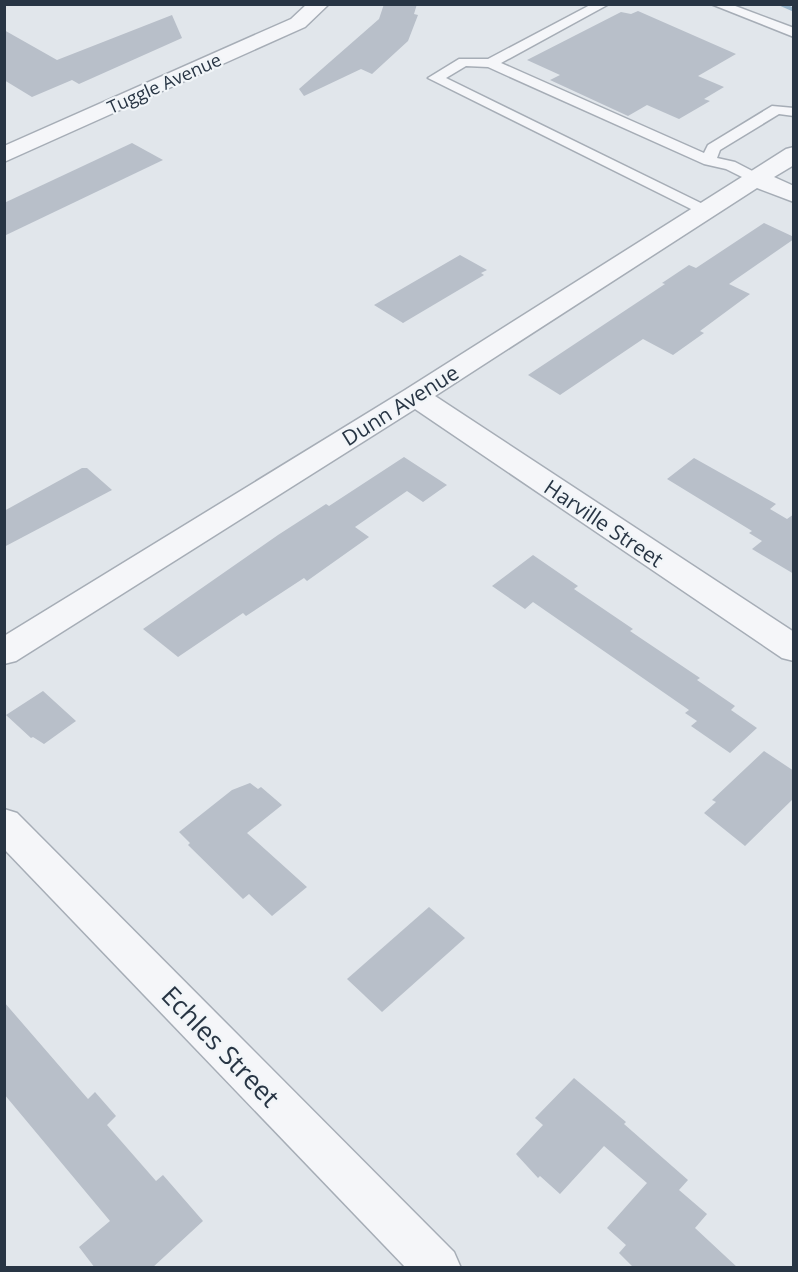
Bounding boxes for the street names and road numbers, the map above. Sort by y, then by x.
street label: Tuggle Avenue [103,47,225,119]
street label: Dunn Avenue [336,358,464,452]
street label: Harville Street [539,473,669,573]
street label: Echles Street [154,977,288,1115]

